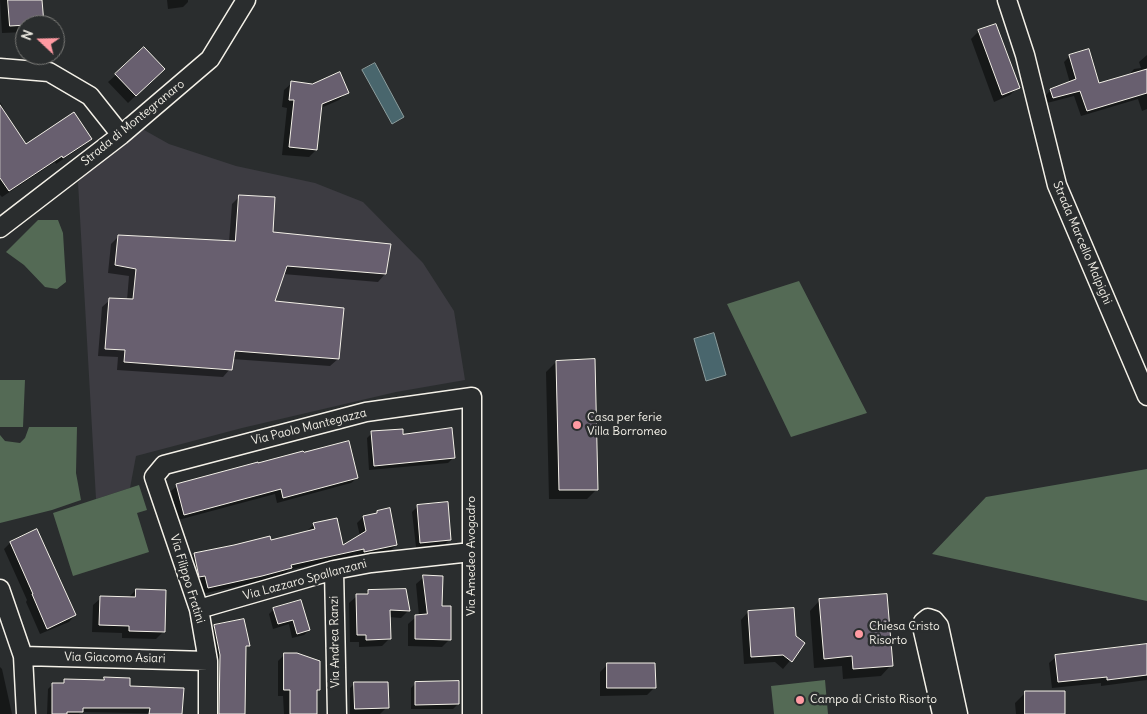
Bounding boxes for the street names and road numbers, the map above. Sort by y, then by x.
street label: Strada di Montegranaro [78,77,188,169]
street label: Strada Marcello Malpighi [1049,179,1115,307]
street label: Via Paolo Mantegazza [250,406,368,448]
street label: Via Amedeo Avogadro [465,496,479,616]
street label: Via Filippo Fratini [167,533,207,625]
street label: Via Lazzaro Spallanzani [242,557,368,603]
street label: Via Andrea Ranzi [327,596,343,688]
street label: Via Giacomo Asiari [64,650,166,666]

